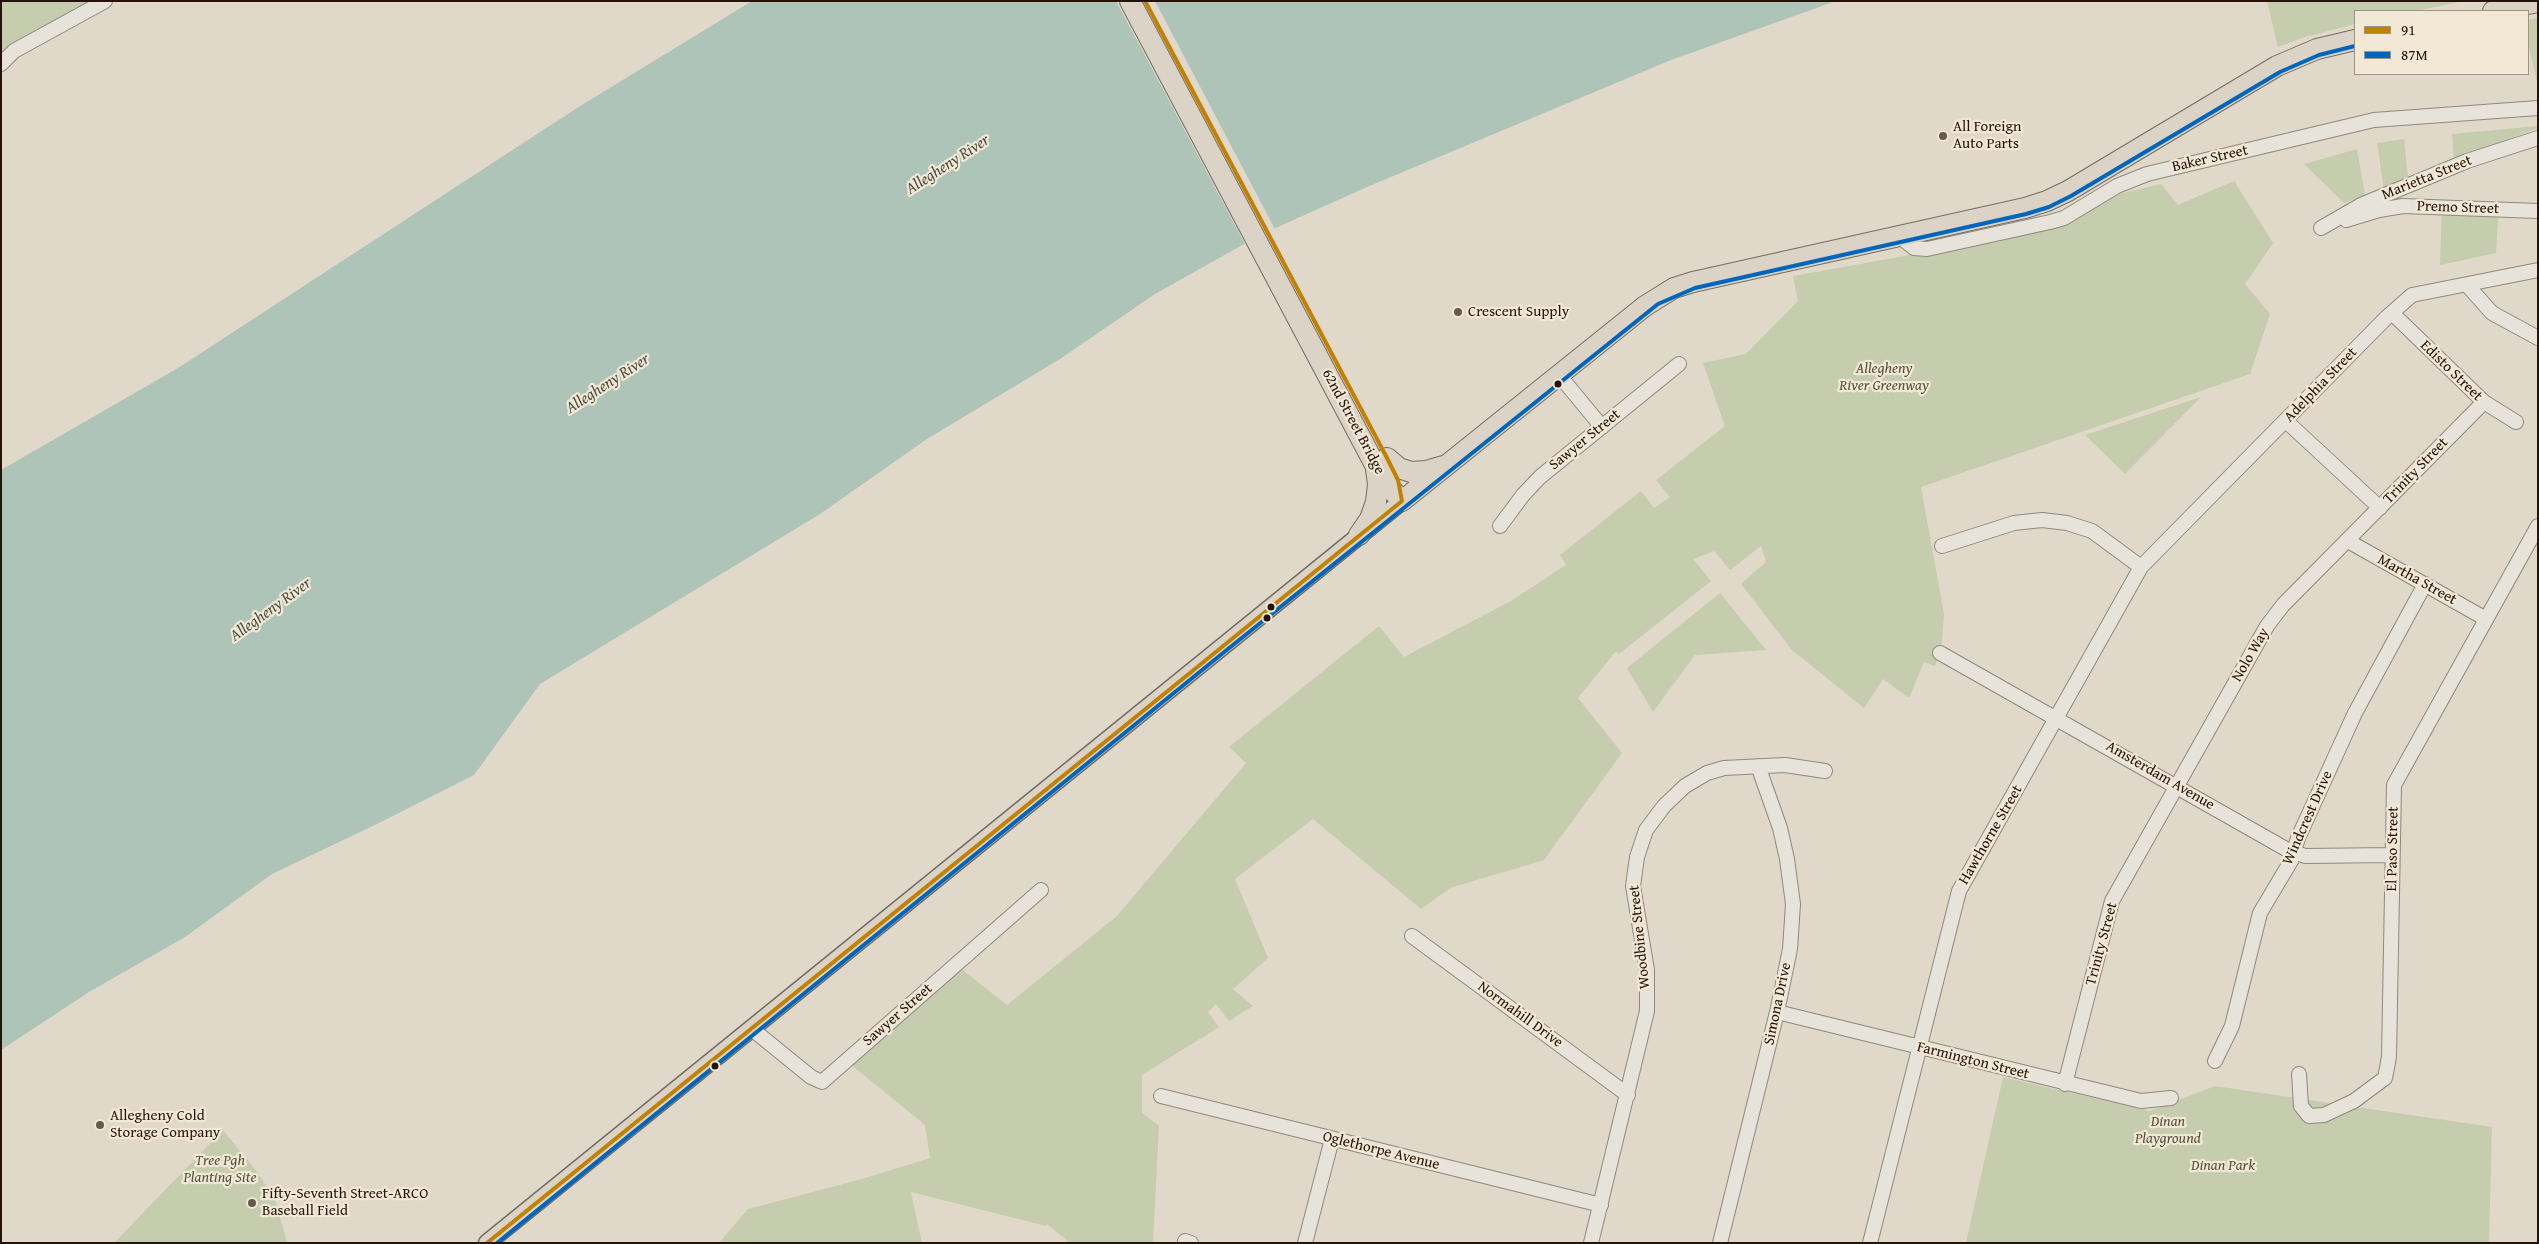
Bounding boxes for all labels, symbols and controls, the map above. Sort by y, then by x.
legend [2354,10,2529,75]
text: 91 [2401,19,2415,40]
text: 87M [2401,44,2428,65]
place label: All Foreign Auto Parts [1953,118,2021,153]
marker: All Foreign Auto Parts [1937,130,1949,142]
water label: Allegheny River [903,131,993,199]
street label: Baker Street [2170,142,2250,176]
street label: Marietta Street [2379,152,2475,204]
street label: Premo Street [2417,198,2499,218]
place label: Crescent Supply [1468,303,1569,321]
marker: Crescent Supply [1452,306,1464,318]
street label: Edisto Street [2416,337,2486,405]
street label: Adelphia Street [2281,344,2361,426]
water label: Allegheny River [563,350,653,418]
park label: Allegheny River Greenway [1839,360,1929,395]
street label: 62nd Street Bridge [1318,366,1388,478]
unlabelled marker [1553,379,1563,389]
street label: Sawyer Street [1546,406,1624,474]
street label: Trinity Street [2380,434,2452,508]
street label: Martha Street [2374,551,2460,609]
water label: Allegheny River [227,574,315,646]
unlabelled marker [1266,602,1276,612]
unlabelled marker [1262,613,1272,623]
street label: Nolo Way [2228,625,2274,685]
street label: Amsterdam Avenue [2102,738,2218,814]
street label: Windcrest Drive [2279,768,2337,868]
street label: Hawthorne Street [1955,782,2027,888]
street label: El Paso Street [2383,806,2403,892]
street label: Woodbine Street [1626,884,1654,990]
street label: Trinity Street [2082,900,2122,988]
street label: Simona Drive [1760,961,1796,1047]
street label: Normahill Drive [1474,978,1566,1052]
street label: Sawyer Street [859,980,937,1050]
street label: Farmington Street [1915,1038,2031,1084]
unlabelled marker [710,1061,720,1071]
place label: Allegheny Cold Storage Company [110,1107,220,1142]
park label: Dinan Playground [2135,1113,2201,1148]
marker: Allegheny Cold Storage Company [94,1119,106,1131]
street label: Oglethorpe Avenue [1321,1128,1441,1174]
park label: Tree Pgh Planting Site [184,1152,256,1187]
park label: Dinan Park [2191,1157,2255,1175]
place label: Fifty-Seventh Street-ARCO Baseball Field [262,1185,428,1220]
marker: Fifty-Seventh Street-ARCO Baseball Field [246,1197,258,1209]

